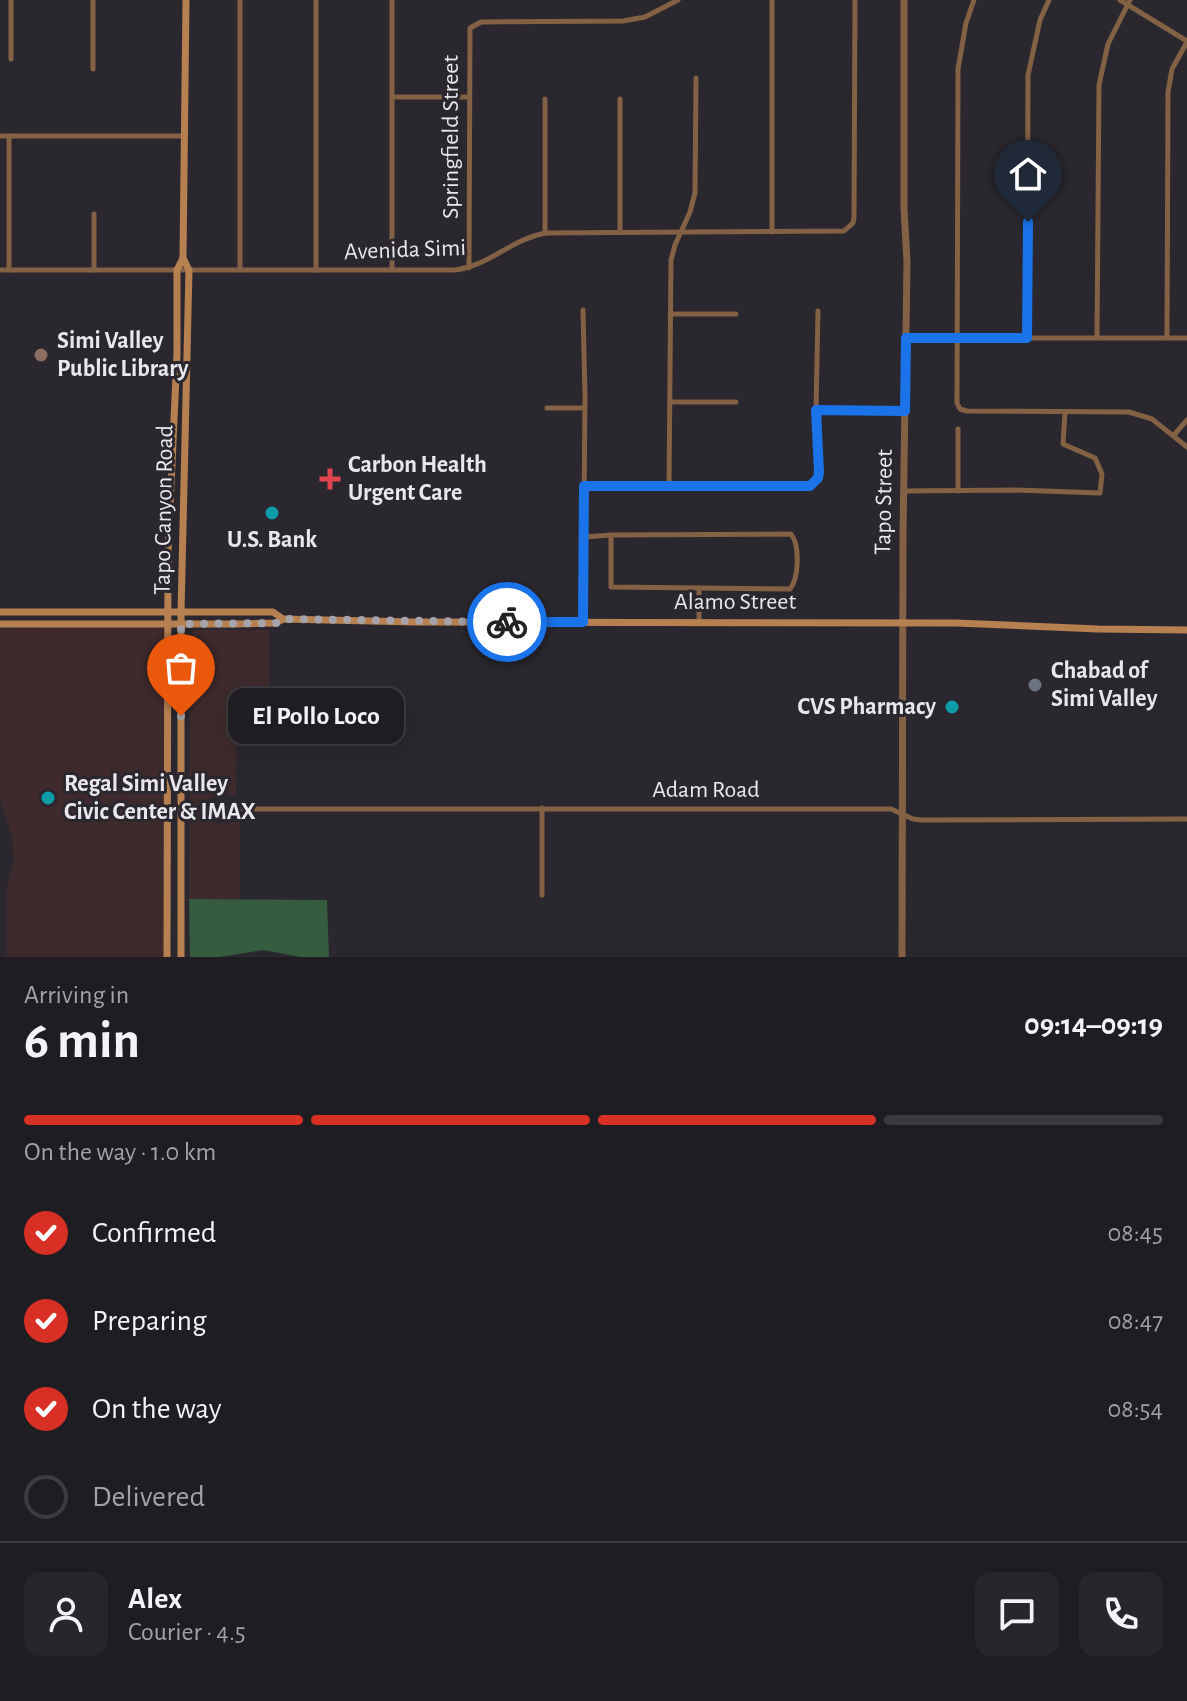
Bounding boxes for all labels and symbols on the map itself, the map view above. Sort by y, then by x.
street label: Springfield Street [439,55,463,219]
pin [994,140,1062,222]
street label: Avenida Simi [344,236,466,264]
place label: Simi Valley Public Library [57,329,189,381]
marker: Simi Valley Public Library [32,346,50,364]
street label: Tapo Canyon Road [151,425,177,595]
street label: Tapo Street [871,449,897,555]
place label: Carbon Health Urgent Care [348,453,487,505]
marker: Carbon Health Urgent Care [319,468,341,490]
marker: U.S. Bank [263,504,281,522]
place label: U.S. Bank [227,528,317,552]
courier [467,582,547,662]
street label: Alamo Street [674,590,796,614]
pin [147,634,215,716]
place label: Chabad of Simi Valley [1051,659,1158,711]
marker: Chabad of Simi Valley [1026,676,1044,694]
callout: El Pollo Loco [229,688,405,744]
place label: CVS Pharmacy [798,695,936,719]
marker: CVS Pharmacy [943,698,961,716]
place label: Regal Simi Valley Civic Center & IMAX [64,772,256,824]
street label: Adam Road [652,778,760,802]
marker: Regal Simi Valley Civic Center & IMAX [39,789,57,807]

